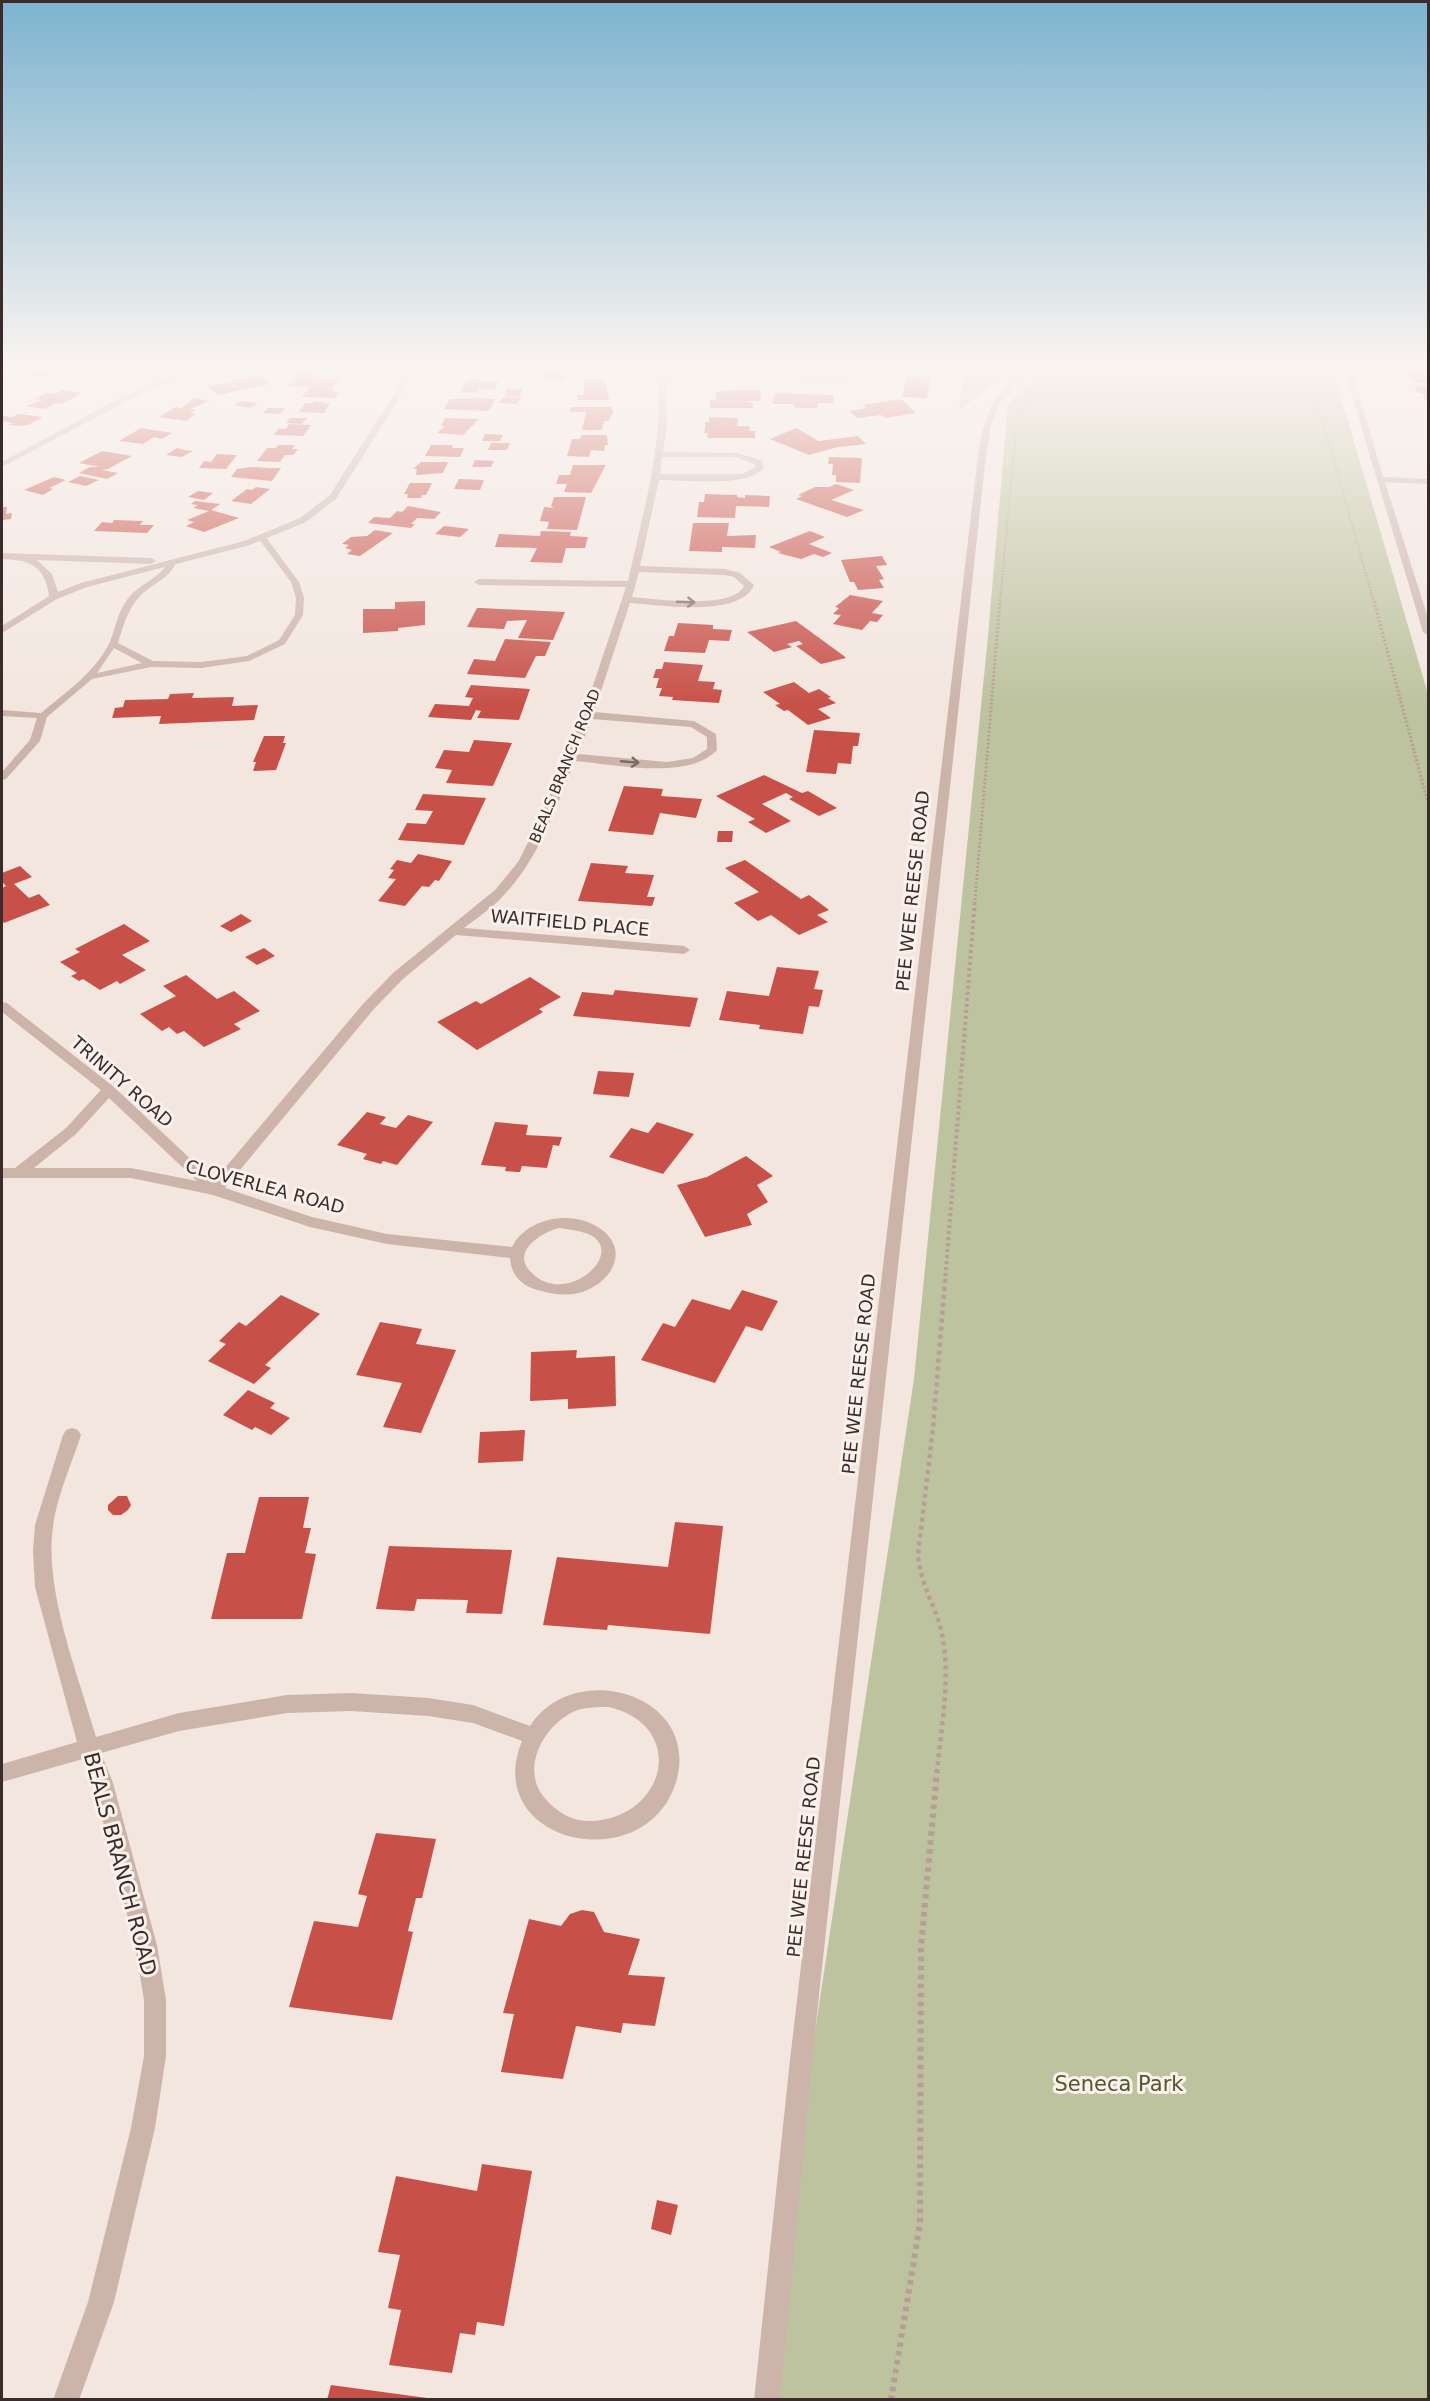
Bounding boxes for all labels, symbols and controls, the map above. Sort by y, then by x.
one-way arrow [675,596,695,607]
street label: BEALS BRANCH ROAD [526,686,604,846]
one-way arrow [619,757,639,768]
street label: PEE WEE REESE ROAD [892,789,933,992]
street label: WAITFIELD PLACE [490,905,650,940]
street label: TRINITY ROAD [66,1031,177,1131]
street label: CLOVERLEA ROAD [183,1155,347,1218]
street label: PEE WEE REESE ROAD [838,1272,879,1475]
street label: BEALS BRANCH ROAD [79,1750,161,1978]
street label: PEE WEE REESE ROAD [783,1755,824,1958]
park label: Seneca Park [1055,2072,1184,2096]

